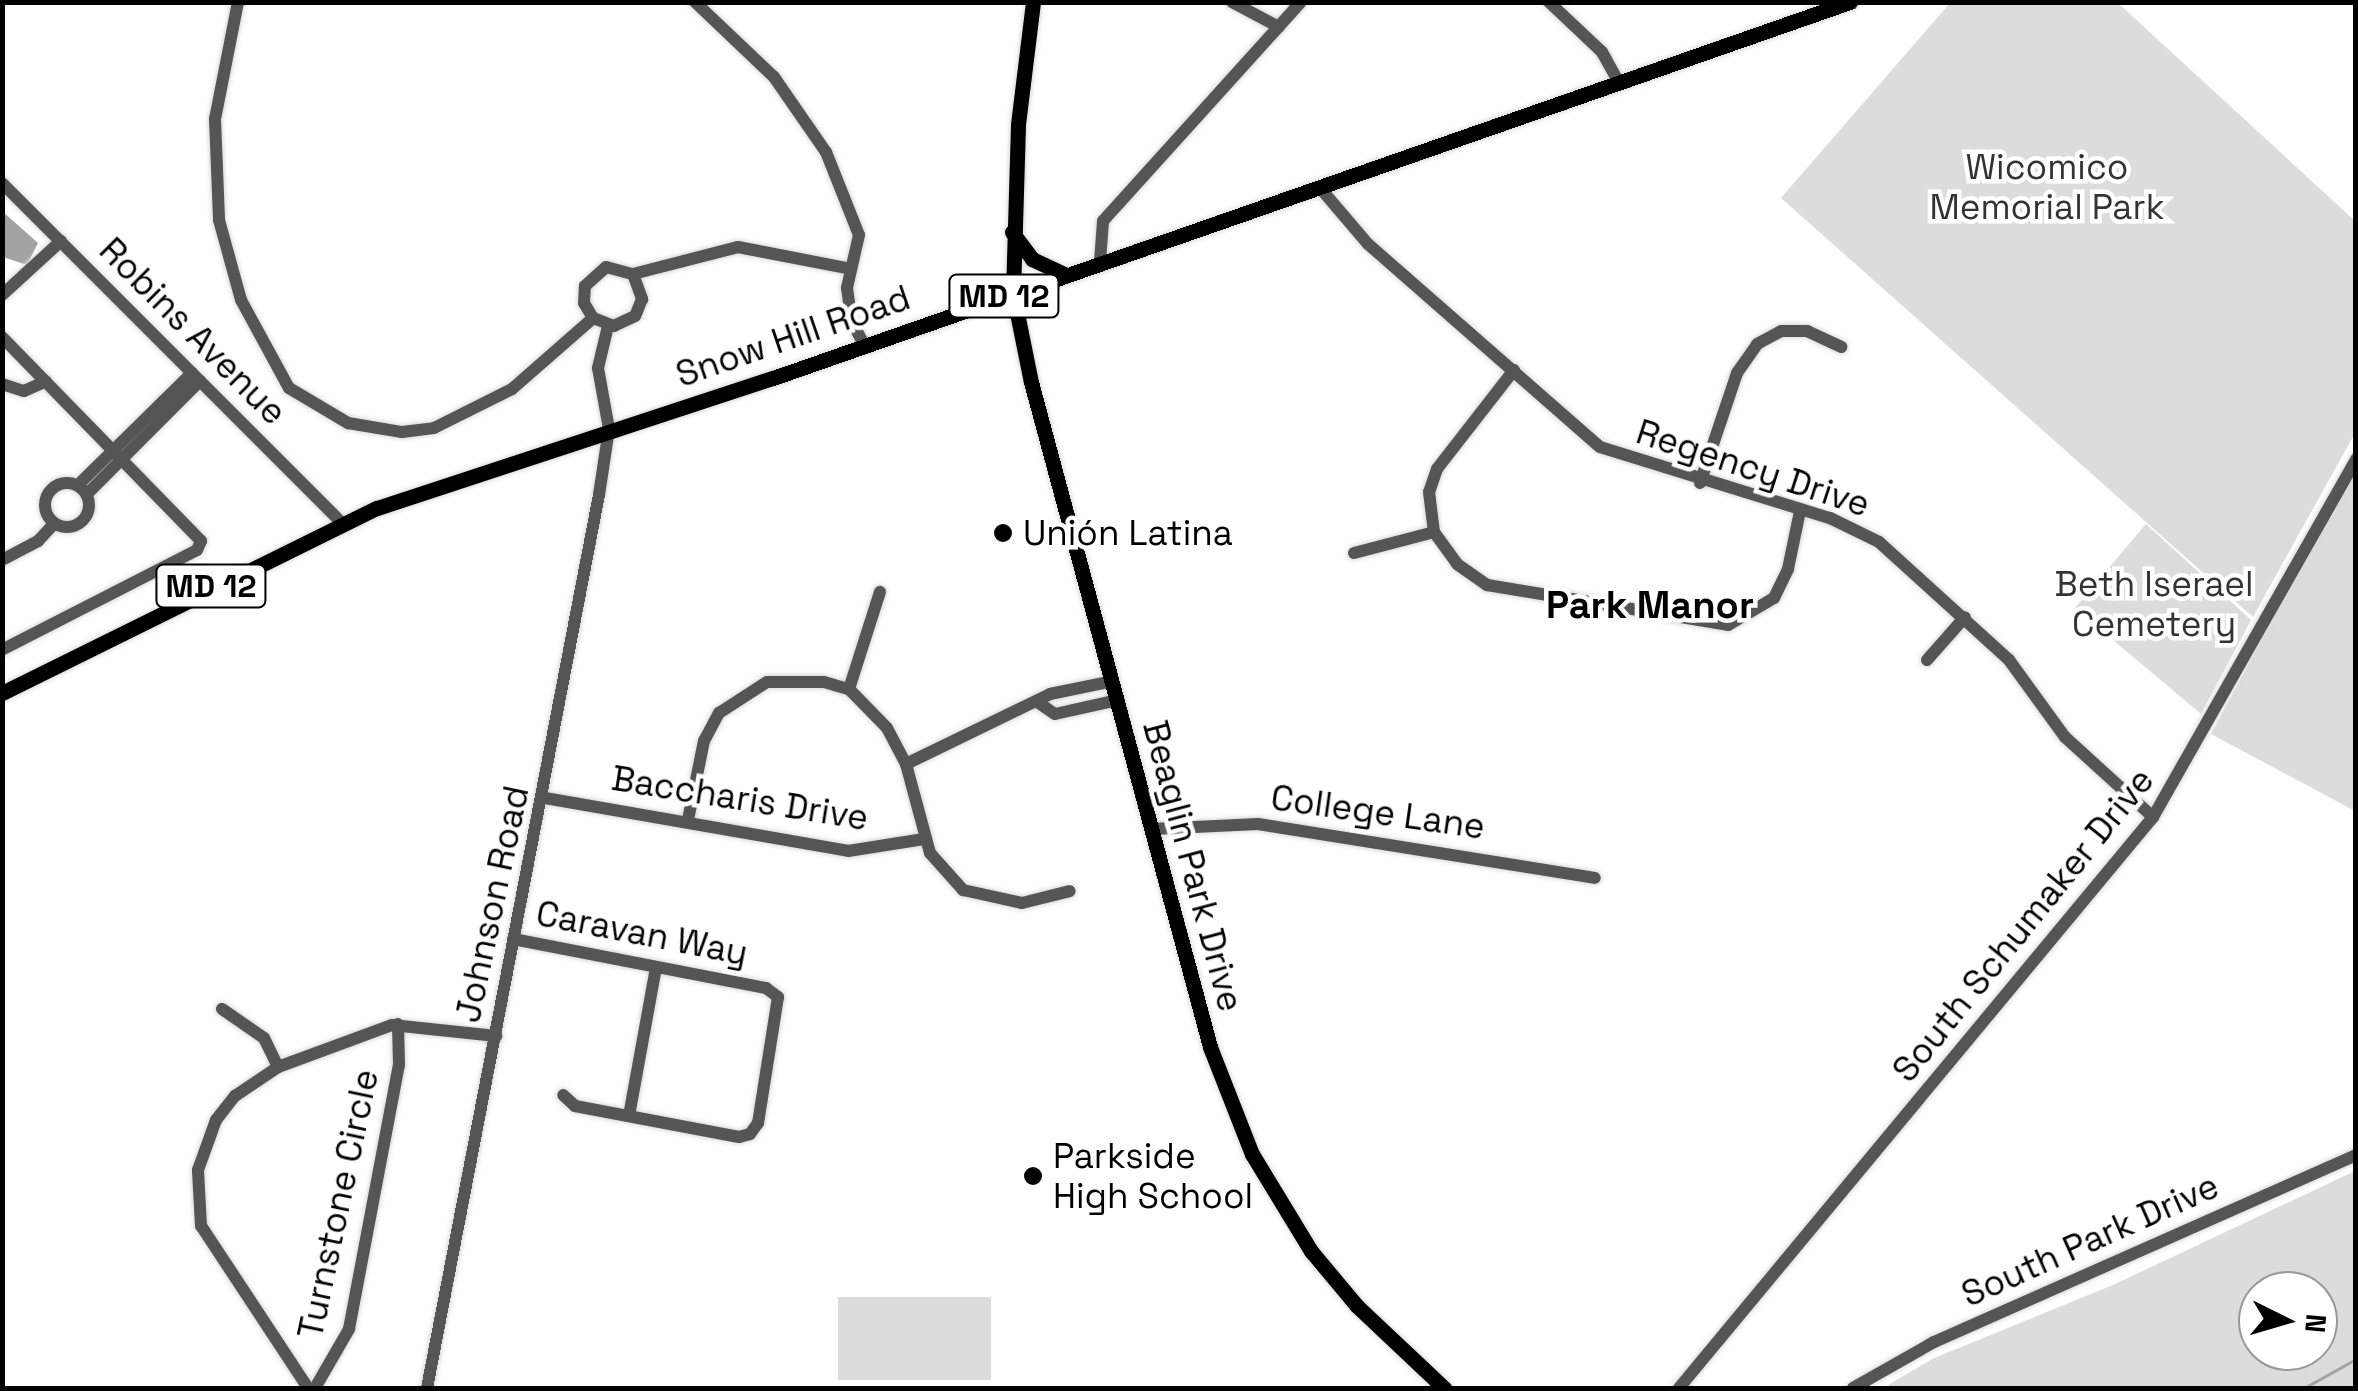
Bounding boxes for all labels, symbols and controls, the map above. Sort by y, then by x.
park label: Wicomico Memorial Park [1930,146,2164,228]
street label: Robins Avenue [91,229,295,433]
road number: MD 12 [946,269,1062,323]
street label: Snow Hill Road [670,276,916,396]
street label: Regency Drive [1631,411,1875,525]
place label: Unión Latina [1023,512,1233,554]
marker: Unión Latina [992,522,1014,544]
road number: MD 12 [154,559,268,613]
park label: Beth Iserael Cemetery [2055,563,2253,645]
district label: Park Manor [1546,583,1754,629]
street label: Beaglin Park Drive [1134,716,1252,1016]
street label: Baccharis Drive [609,757,871,839]
street label: South Schumaker Drive [1884,760,2162,1090]
street label: College Lane [1268,776,1488,848]
street label: Johnson Road [446,782,538,1026]
street label: Caravan Way [533,892,751,974]
street label: Turnstone Circle [289,1066,387,1342]
place label: Parkside High School [1053,1135,1253,1217]
marker: Parkside High School [1022,1165,1044,1187]
street label: South Park Drive [1955,1165,2225,1315]
north arrow [2238,1271,2338,1371]
text: N [2297,1313,2335,1334]

